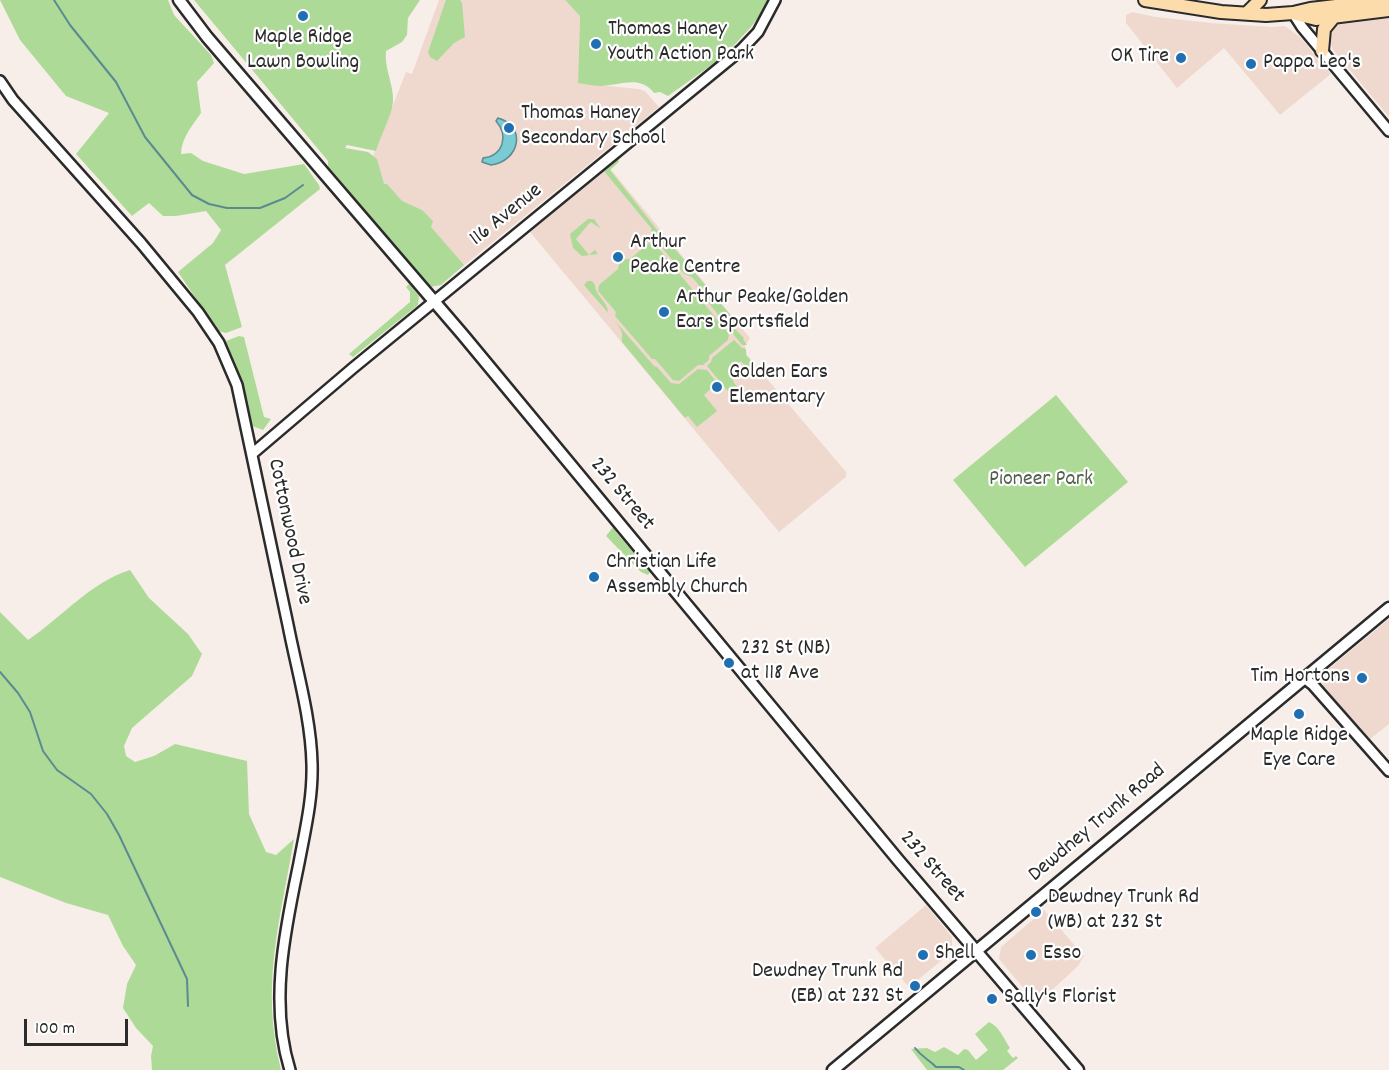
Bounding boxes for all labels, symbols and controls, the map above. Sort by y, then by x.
marker: Maple Ridge Lawn Bowling [296,9,310,23]
place label: Thomas Haney Youth Action Park [608,18,754,70]
place label: Maple Ridge Lawn Bowling [247,26,359,78]
marker: Thomas Haney Youth Action Park [589,37,603,51]
place label: OK Tire [1111,45,1169,71]
marker: OK Tire [1174,51,1188,65]
place label: Pappa Leo's [1263,51,1361,77]
marker: Pappa Leo's [1244,57,1258,71]
place label: Thomas Haney Secondary School [521,102,665,154]
marker: Thomas Haney Secondary School [502,121,516,135]
street label: 116 Avenue [465,179,549,253]
place label: Arthur Peake Centre [630,231,740,282]
marker: Arthur Peake Centre [611,250,625,264]
place label: Arthur Peake/Golden Ears Sportsfield [676,286,848,338]
marker: Arthur Peake/Golden Ears Sportsfield [657,305,671,319]
place label: Golden Ears Elementary [729,361,828,412]
marker: Golden Ears Elementary [710,380,724,394]
street label: 232 Street [583,453,659,537]
street label: Cottonwood Drive [260,457,316,607]
park label: Pioneer Park [989,468,1093,494]
place label: Christian Life Assembly Church [606,551,748,602]
marker: Christian Life Assembly Church [587,570,601,584]
place label: 232 St (NB) at 118 Ave [741,637,830,688]
marker: 232 St (NB) at 118 Ave [722,656,736,670]
place label: Tim Hortons [1250,665,1350,691]
marker: Tim Hortons [1355,671,1369,685]
marker: Maple Ridge Eye Care [1292,707,1306,721]
place label: Maple Ridge Eye Care [1250,724,1348,776]
street label: Dewdney Trunk Road [1024,759,1172,889]
street label: 232 Street [892,826,970,910]
place label: Dewdney Trunk Rd (WB) at 232 St [1048,886,1199,938]
marker: Dewdney Trunk Rd (WB) at 232 St [1029,905,1043,919]
place label: Shell [935,942,975,968]
place label: Esso [1043,942,1081,968]
marker: Shell [916,948,930,962]
marker: Esso [1024,948,1038,962]
place label: Dewdney Trunk Rd (EB) at 232 St [752,960,903,1011]
marker: Dewdney Trunk Rd (EB) at 232 St [908,979,922,993]
place label: Sally's Florist [1004,986,1116,1012]
marker: Sally's Florist [985,992,999,1006]
scale bar [27,1007,130,1045]
text: 100 m [35,1017,75,1042]

